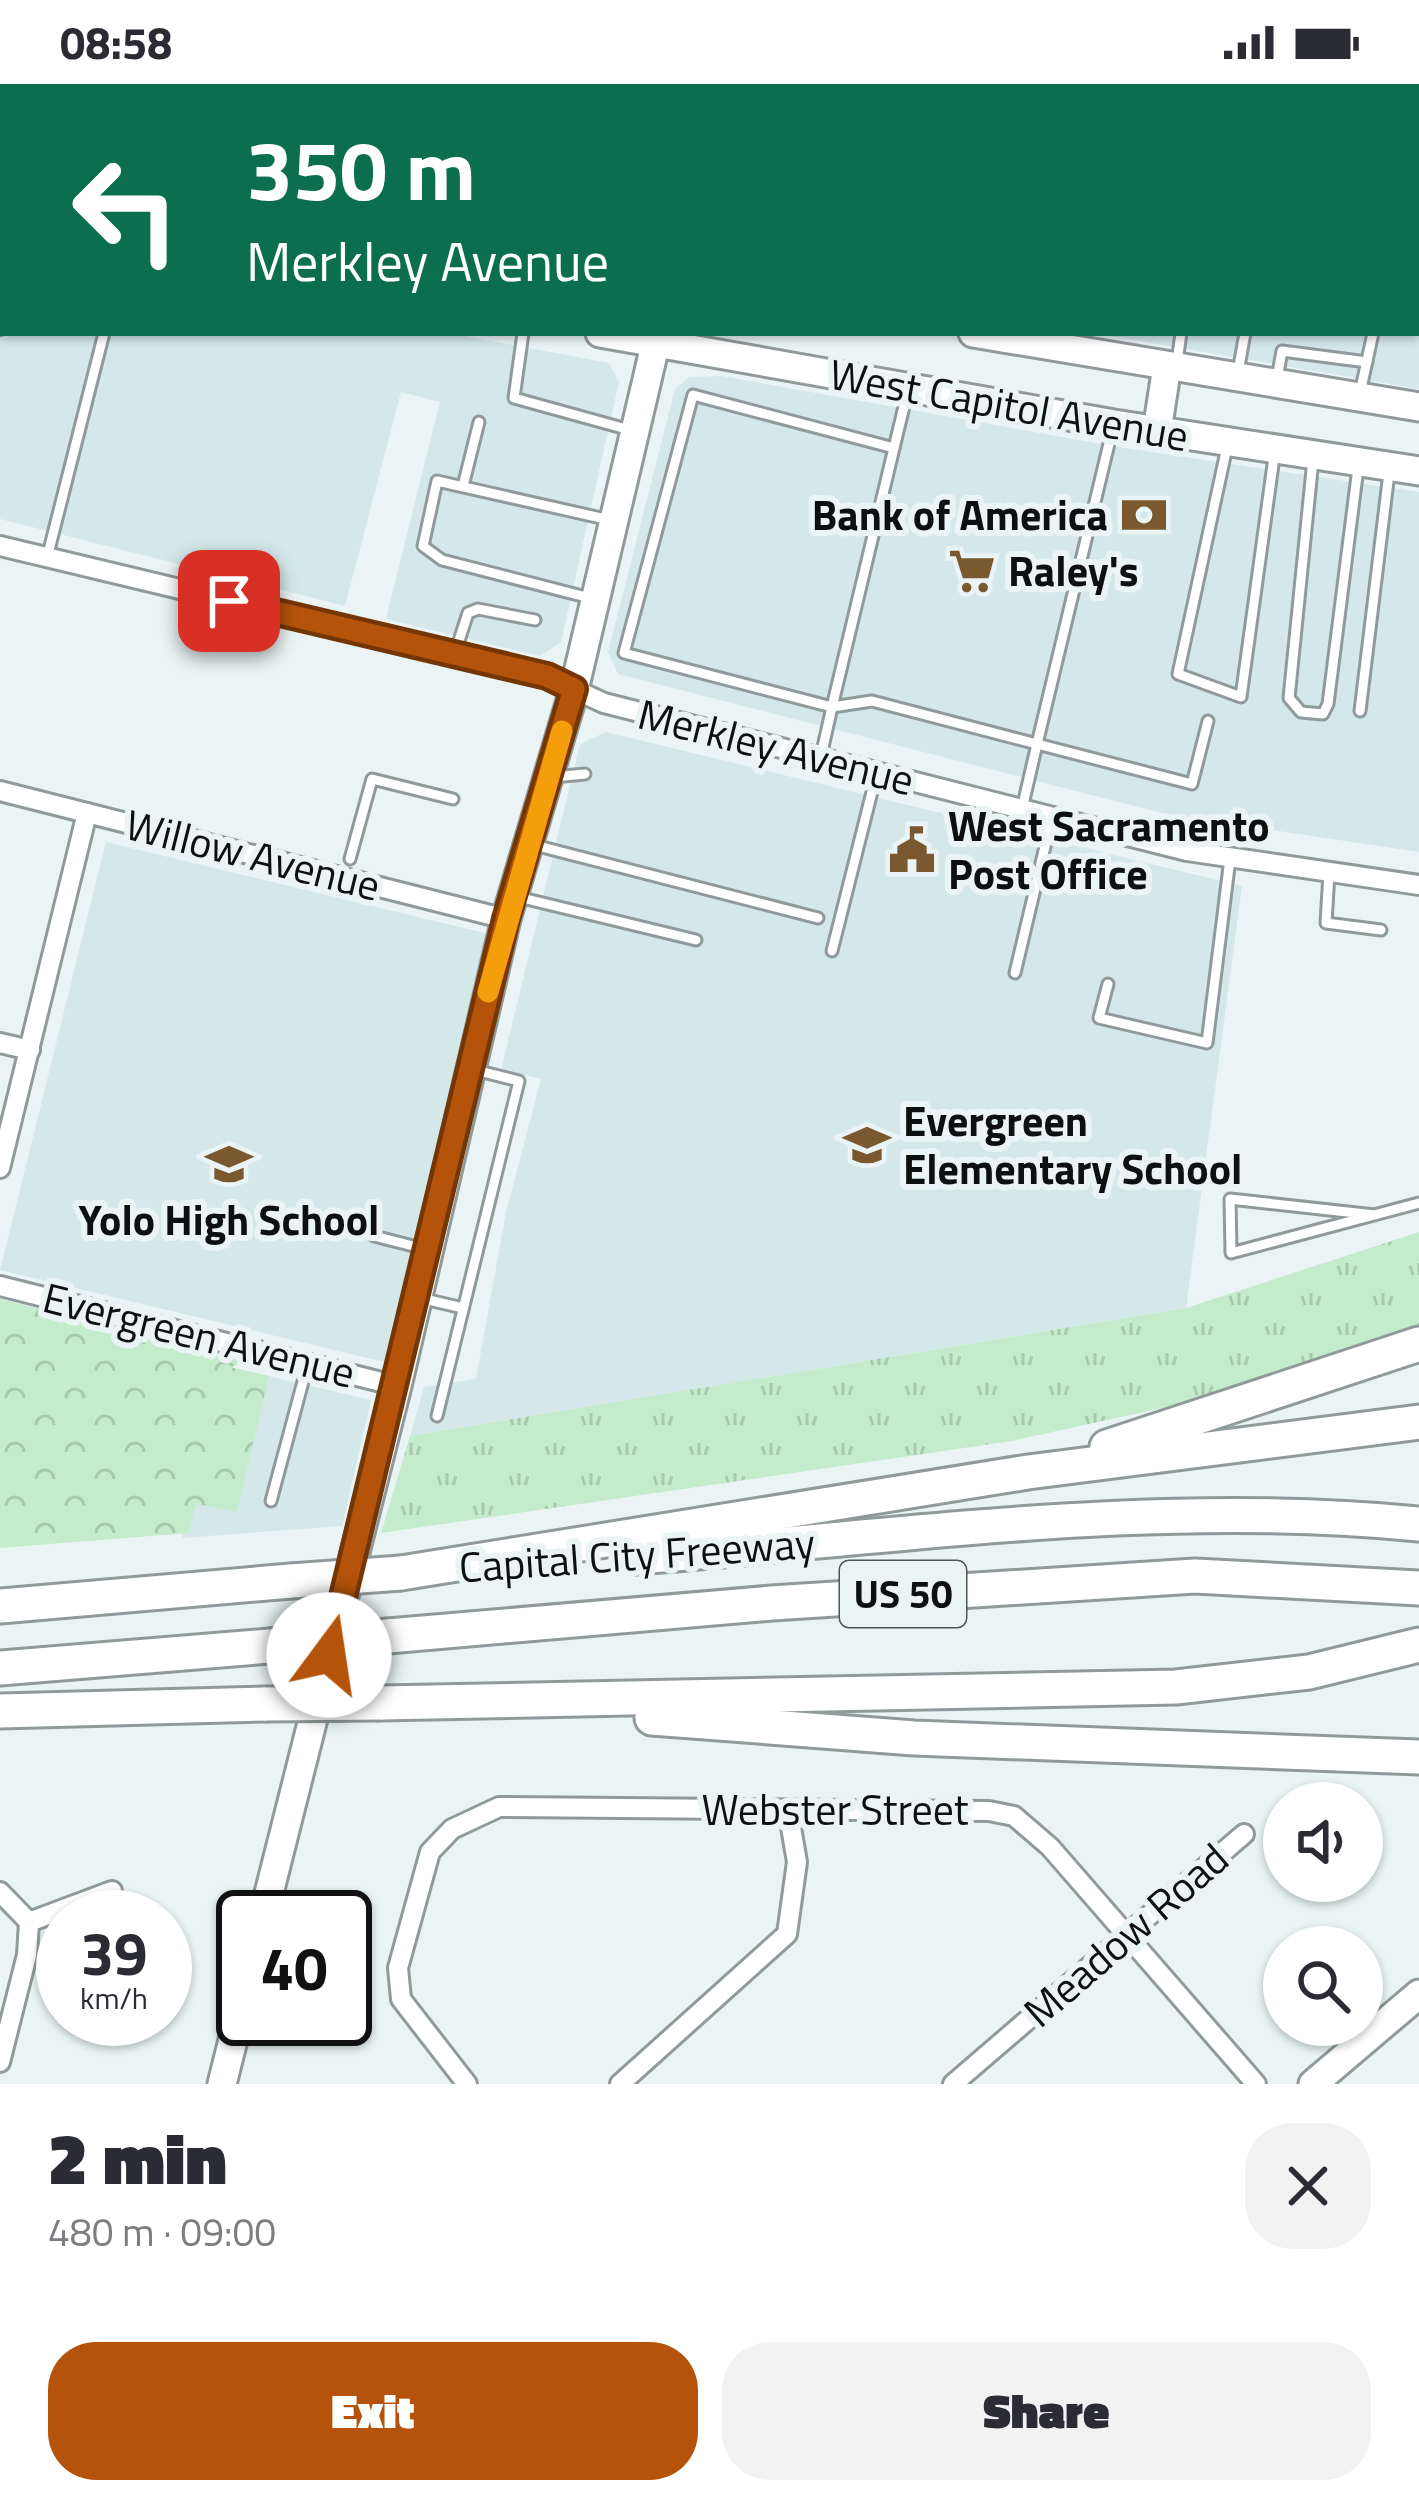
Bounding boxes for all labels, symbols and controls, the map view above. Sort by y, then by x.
text: 08:58 [60,8,172,76]
text: 350 m [246,105,476,233]
icon: left [48,132,204,288]
text: Merkley Avenue [246,220,609,302]
street label: West Capitol Avenue [825,341,1194,467]
place label: Bank of America [812,482,1108,546]
bank icon: Bank of America [1119,490,1169,540]
place label: Raley's [1008,538,1139,602]
supermarket icon: Raley's [947,546,997,596]
pin [178,550,280,652]
icon: arrive [196,568,262,634]
street label: Merkley Avenue [632,681,921,811]
street label: Willow Avenue [119,791,387,917]
place label: West Sacramento Post Office [948,793,1270,905]
public building icon: West Sacramento Post Office [887,825,937,875]
place label: Evergreen Elementary School [903,1088,1242,1200]
school or university icon: Evergreen Elementary School [842,1120,892,1170]
school or university icon: Yolo High School [204,1139,254,1189]
place label: Yolo High School [79,1187,379,1251]
street label: Evergreen Avenue [37,1264,362,1404]
street label: Capital City Freeway [457,1510,817,1598]
road number: US 50 [840,1561,966,1627]
position arrow [266,1592,392,1718]
street label: Webster Street [701,1777,969,1841]
map controls [1263,1782,1383,2046]
button: sound [1263,1782,1383,1902]
street label: Meadow Road [1009,1827,1242,2042]
speed limit sign: 40 [216,1890,372,2046]
text: 39 [80,1907,148,1998]
button: search [1263,1926,1383,2046]
text: km/h [80,1975,148,2021]
text: 2 min [48,2102,227,2212]
button: close [1245,2123,1371,2249]
text: 480 m · 09:00 [48,2202,276,2261]
button: Exit [48,2342,698,2480]
button: Share [722,2342,1371,2480]

